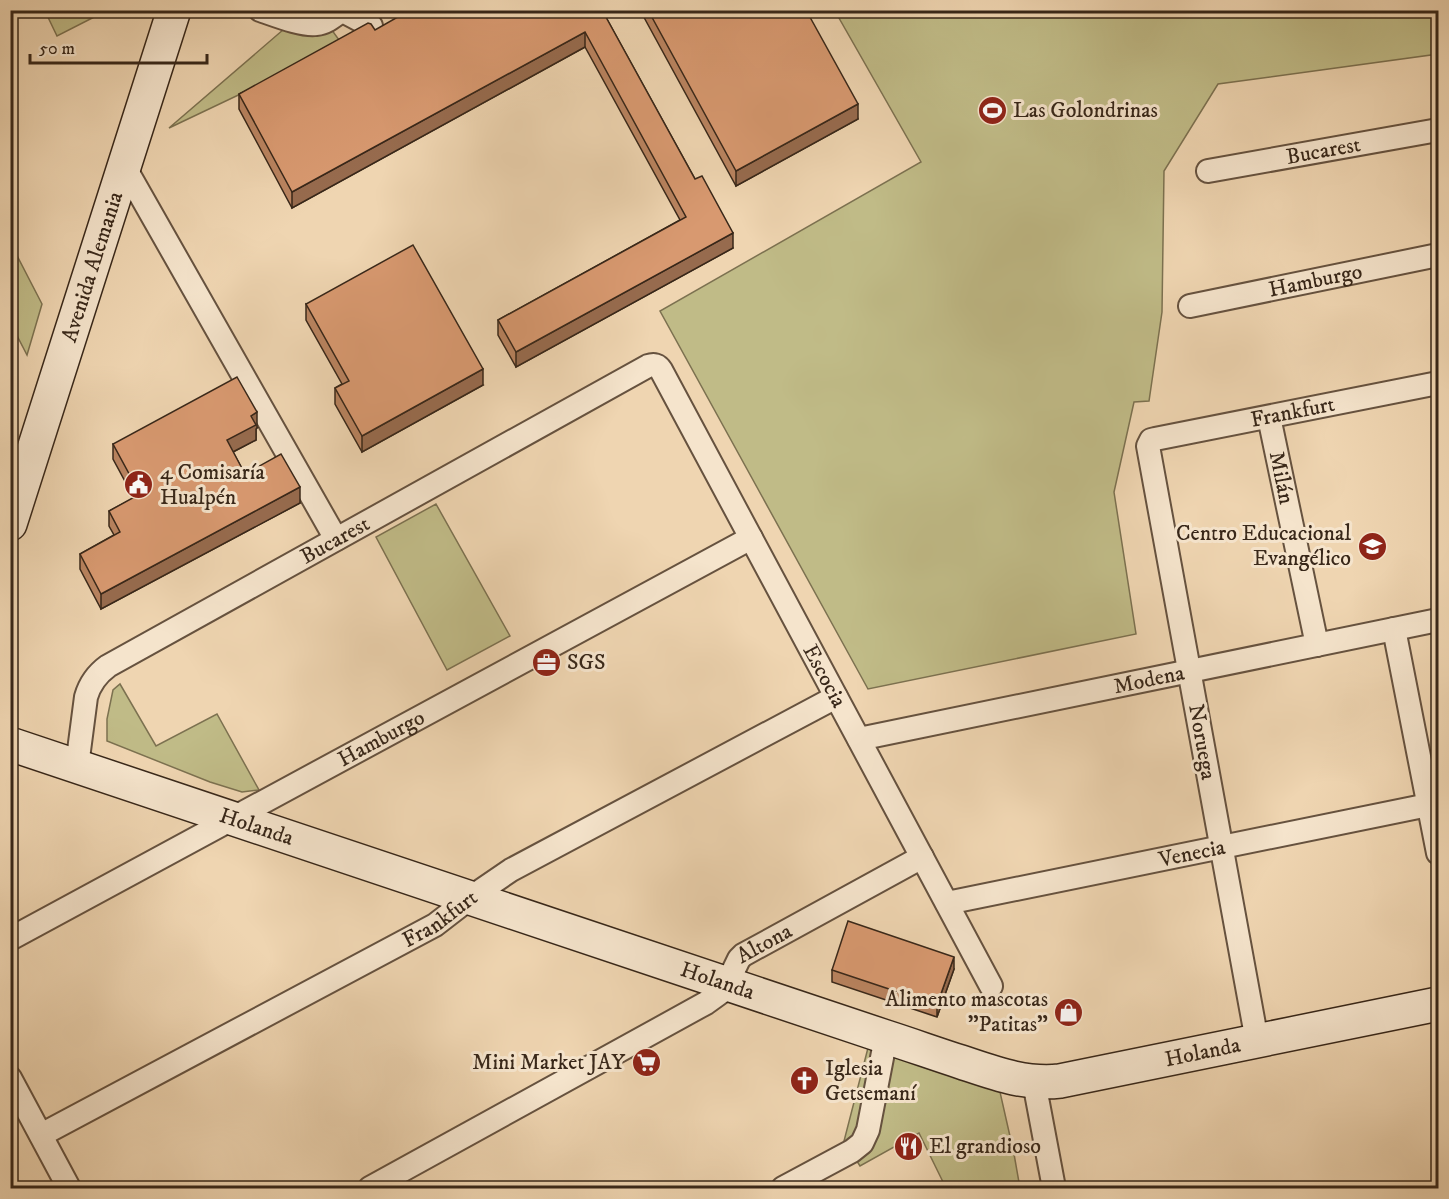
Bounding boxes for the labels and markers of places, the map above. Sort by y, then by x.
sports icon: Las Golondrinas [976,94,1008,126]
place label: Las Golondrinas [1013,97,1158,124]
place label: 4 Comisaría Hualpén [160,459,265,511]
public building icon: 4 Comisaría Hualpén [123,469,155,501]
place label: Centro Educacional Evangélico [1176,520,1351,572]
school or university icon: Centro Educacional Evangélico [1356,530,1388,562]
office icon: SGS [530,646,562,678]
place label: SGS [567,649,605,676]
place label: Alimento mascotas "Patitas" [885,986,1048,1038]
shop icon: Alimento mascotas "Patitas" [1053,996,1085,1028]
supermarket icon: Mini Market JAY [630,1046,662,1078]
place label: Mini Market JAY [472,1049,626,1076]
place label: Iglesia Getsemaní [825,1055,917,1107]
church icon: Iglesia Getsemaní [788,1065,820,1097]
restaurant icon: El grandioso [892,1130,924,1162]
place label: El grandioso [929,1133,1041,1160]

